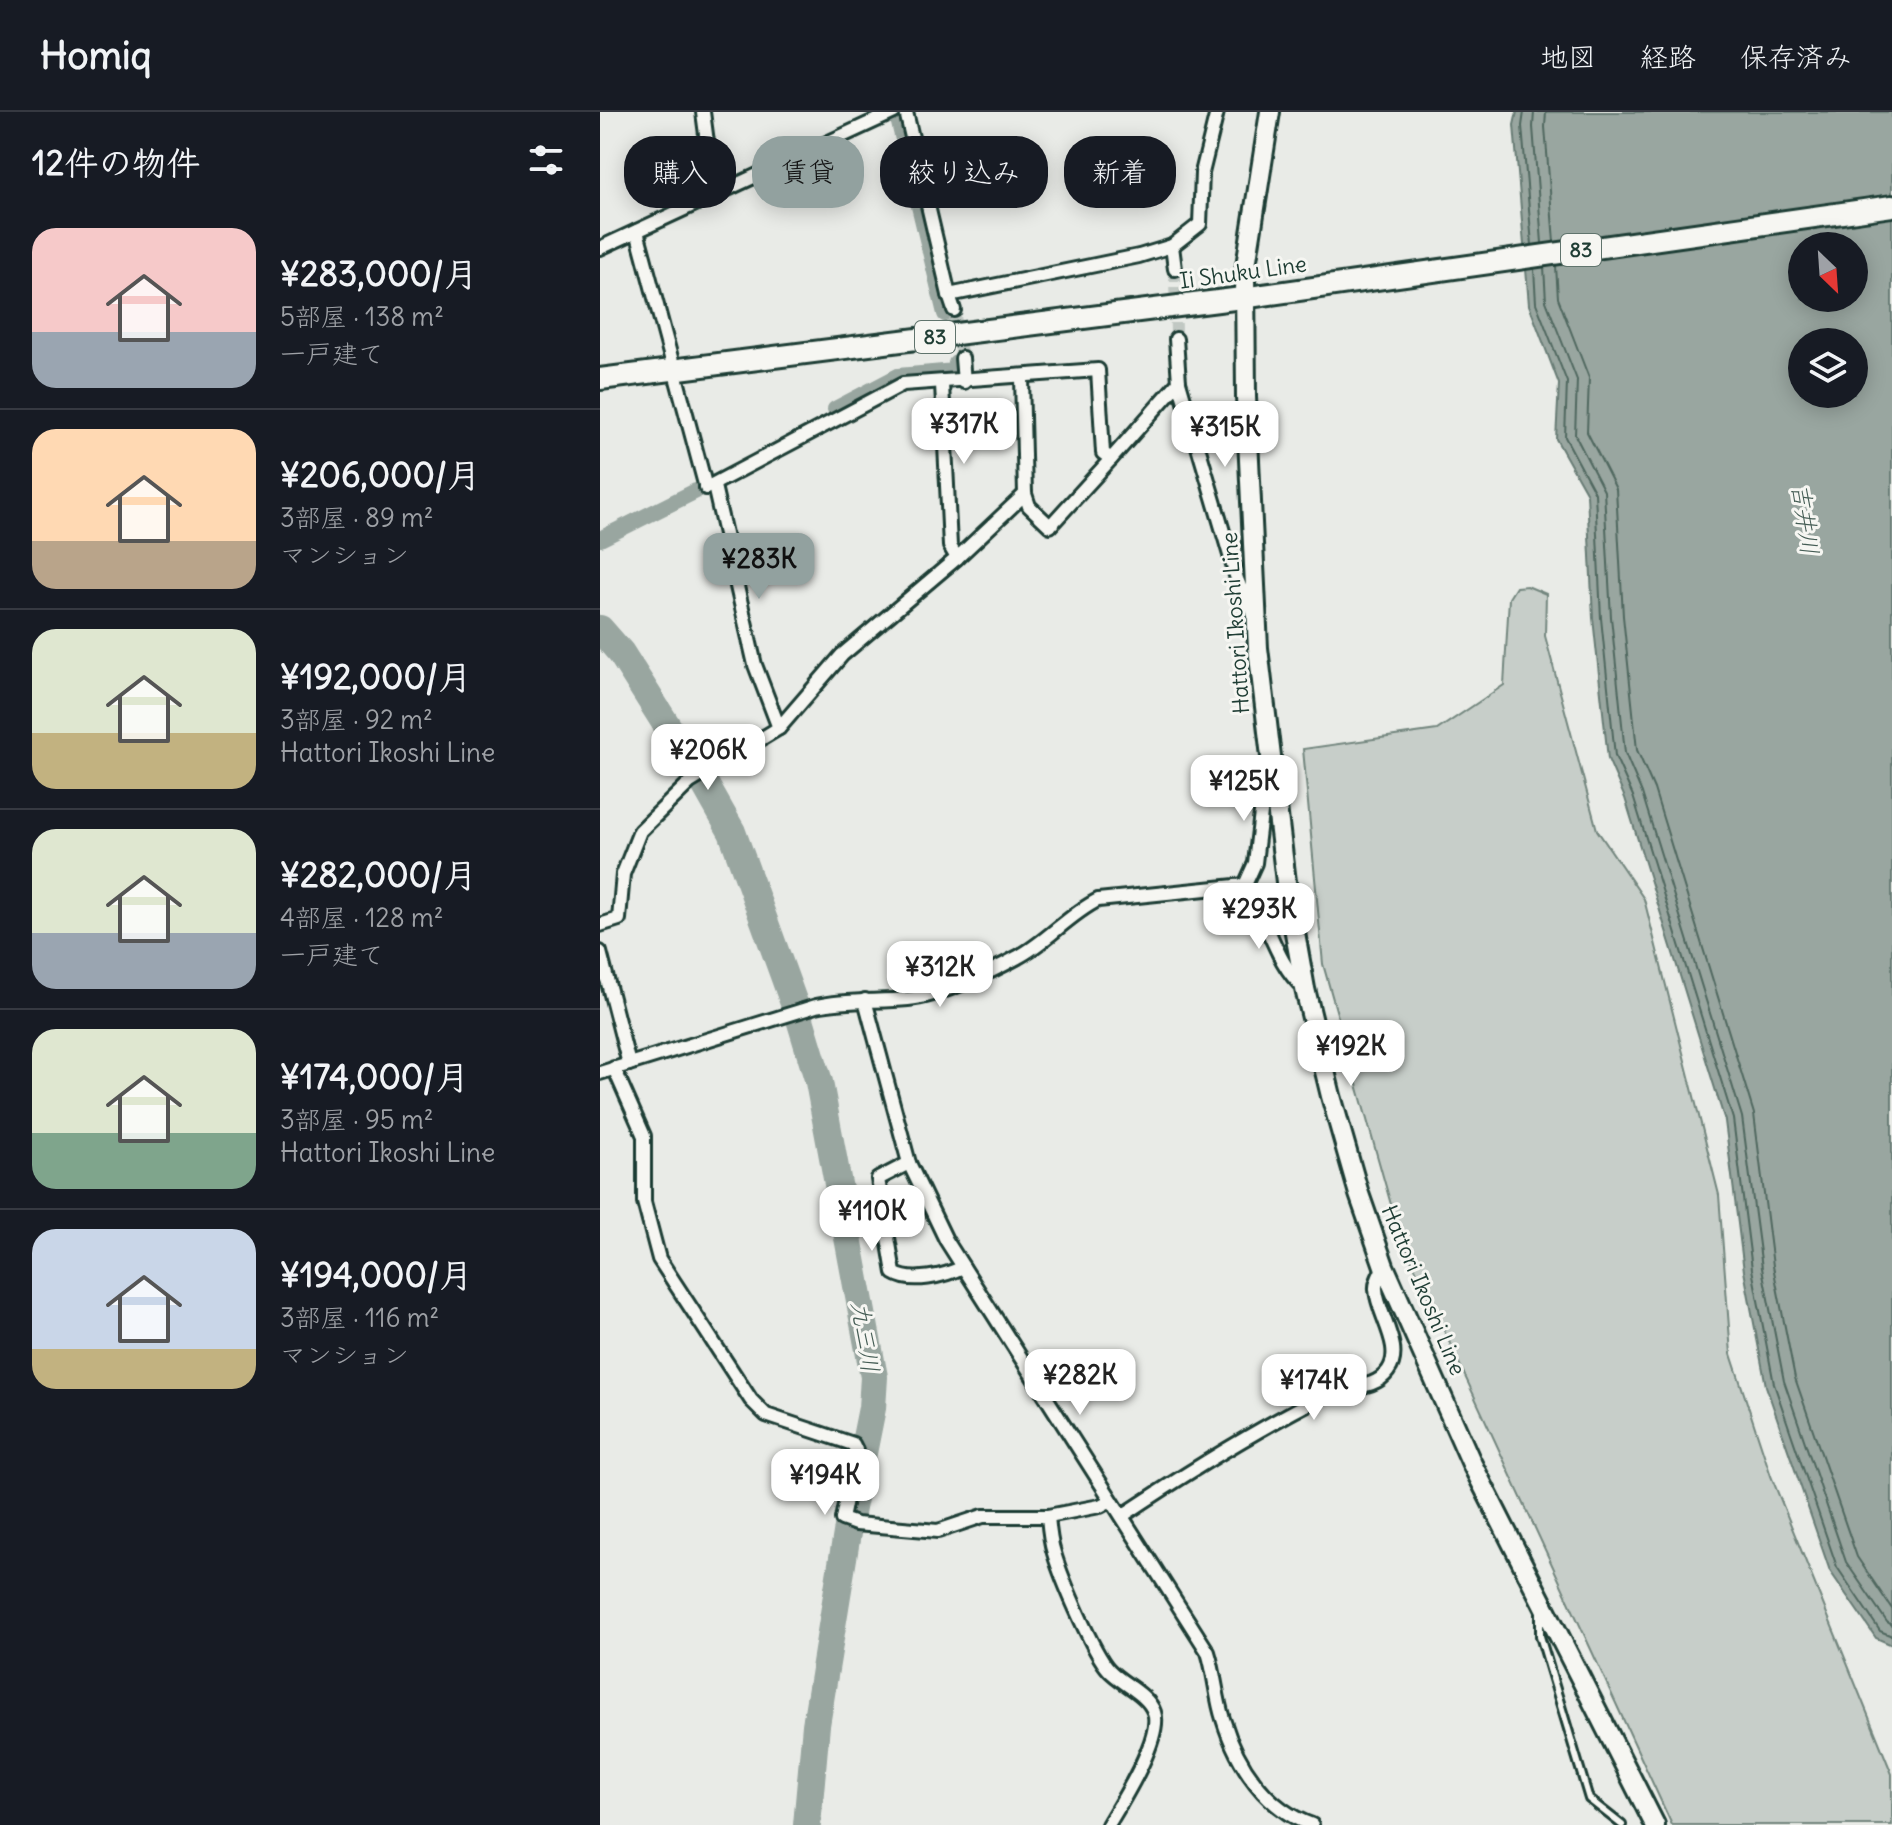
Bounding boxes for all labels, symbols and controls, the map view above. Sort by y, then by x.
text: Homiq [40,32,152,79]
text: 地図 [1540,39,1596,75]
text: 経路 [1640,39,1696,75]
text: 保存済み [1740,39,1852,75]
chip: 購入 [624,136,736,208]
chip: 賃貸 [752,136,864,208]
chip: 絞り込み [880,136,1048,208]
chip: 新着 [1064,136,1176,208]
icon: filters [524,138,568,182]
text: 12件の物件 [32,141,200,184]
north arrow [1788,232,1868,312]
map controls [1788,232,1868,408]
road number: 83 [1561,234,1601,266]
street label: Ii Shuku Line [1178,249,1308,295]
text: ¥283,000/月 [280,252,478,295]
icon: home [96,260,192,356]
text: 5部屋 · 138 m² [280,300,444,333]
road number: 83 [915,321,955,353]
button: layers [1788,328,1868,408]
text: 一戸建て [280,337,384,370]
pin: ¥317K [908,398,1020,466]
pin: ¥315K [1169,401,1281,469]
text: ¥317K [930,407,998,440]
text: ¥315K [1189,410,1261,443]
text: ¥206,000/月 [280,453,481,496]
icon: home [96,461,192,557]
water label: 吉井川 [1786,481,1826,557]
text: 3部屋 · 89 m² [280,501,434,534]
street label: Hattori Ikoshi Line [1215,531,1255,715]
pin: ¥283K [703,533,815,601]
text: マンション [280,538,409,571]
text: ¥283K [721,542,797,575]
text: ¥192,000/月 [280,655,472,698]
icon: home [96,661,192,757]
text: 3部屋 · 92 m² [280,703,433,736]
pin: ¥206K [652,724,764,792]
text: ¥206K [669,733,747,766]
text: Hattori Ikoshi Line [280,736,495,769]
pin: ¥125K [1188,755,1300,823]
text: ¥125K [1209,764,1279,797]
text: ¥282,000/月 [280,853,477,896]
icon: home [96,861,192,957]
pin: ¥293K [1203,883,1315,951]
text: ¥293K [1221,892,1297,925]
text: 4部屋 · 128 m² [280,901,443,934]
text: 一戸建て [280,938,384,971]
pin: ¥312K [884,941,996,1009]
text: ¥312K [905,950,975,983]
pin: ¥192K [1295,1020,1407,1088]
text: ¥192K [1316,1029,1386,1062]
text: ¥174,000/月 [280,1055,469,1098]
icon: home [96,1061,192,1157]
text: 3部屋 · 95 m² [280,1103,434,1136]
text: Hattori Ikoshi Line [280,1136,495,1169]
pin: ¥110K [816,1185,928,1253]
text: ¥110K [837,1194,907,1227]
street label: Hattori Ikoshi Line [1376,1201,1472,1379]
text: ¥194,000/月 [280,1253,473,1296]
icon: home [96,1261,192,1357]
water label: 九三川 [846,1299,886,1375]
text: 3部屋 · 116 m² [280,1301,439,1334]
text: マンション [280,1338,409,1371]
pin: ¥282K [1024,1349,1136,1417]
pin: ¥174K [1258,1354,1370,1422]
text: ¥282K [1043,1358,1117,1391]
text: ¥174K [1280,1363,1348,1396]
pin: ¥194K [769,1449,881,1517]
text: ¥194K [789,1458,861,1491]

